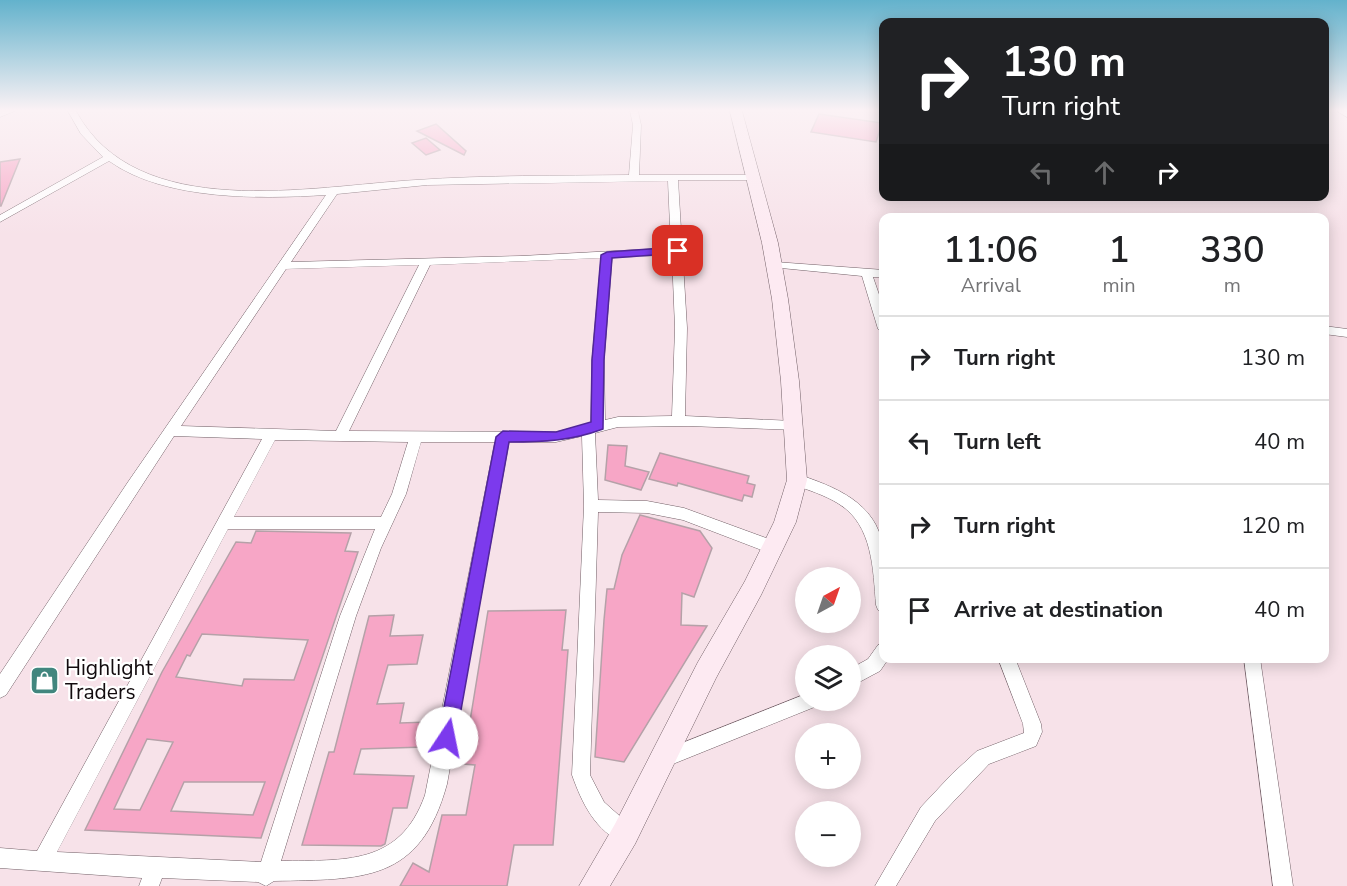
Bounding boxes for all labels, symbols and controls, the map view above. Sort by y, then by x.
text: 130 m [1002,34,1126,91]
icon: right [903,42,981,120]
text: Turn right [1002,88,1120,125]
icon: left [1025,156,1058,189]
icon: ahead [1088,156,1121,189]
icon: right [1151,156,1184,189]
pin [652,225,703,276]
text: 11:06 [943,226,1038,275]
text: 1 [1108,226,1130,275]
text: 330 [1200,226,1265,275]
icon: arrive [661,234,694,267]
text: Arrival [961,272,1021,299]
text: min [1103,272,1136,299]
text: m [1224,272,1241,299]
icon: right [903,342,936,375]
text: Turn right [954,343,1055,373]
text: 130 m [1241,343,1305,373]
icon: left [903,426,936,459]
text: Turn left [954,427,1041,457]
text: 40 m [1254,427,1305,457]
icon: right [903,510,936,543]
text: Turn right [954,511,1055,541]
text: 120 m [1241,511,1305,541]
north arrow [795,567,861,633]
map controls [795,567,861,867]
icon: arrive [903,594,936,627]
text: Arrive at destination [954,595,1163,625]
text: 40 m [1254,595,1305,625]
button: layers [795,645,861,711]
place label: Highlight Traders [65,654,153,706]
shop icon: Highlight Traders [28,664,60,696]
position arrow [415,706,479,770]
button: + [795,723,861,789]
button: − [795,801,861,867]

